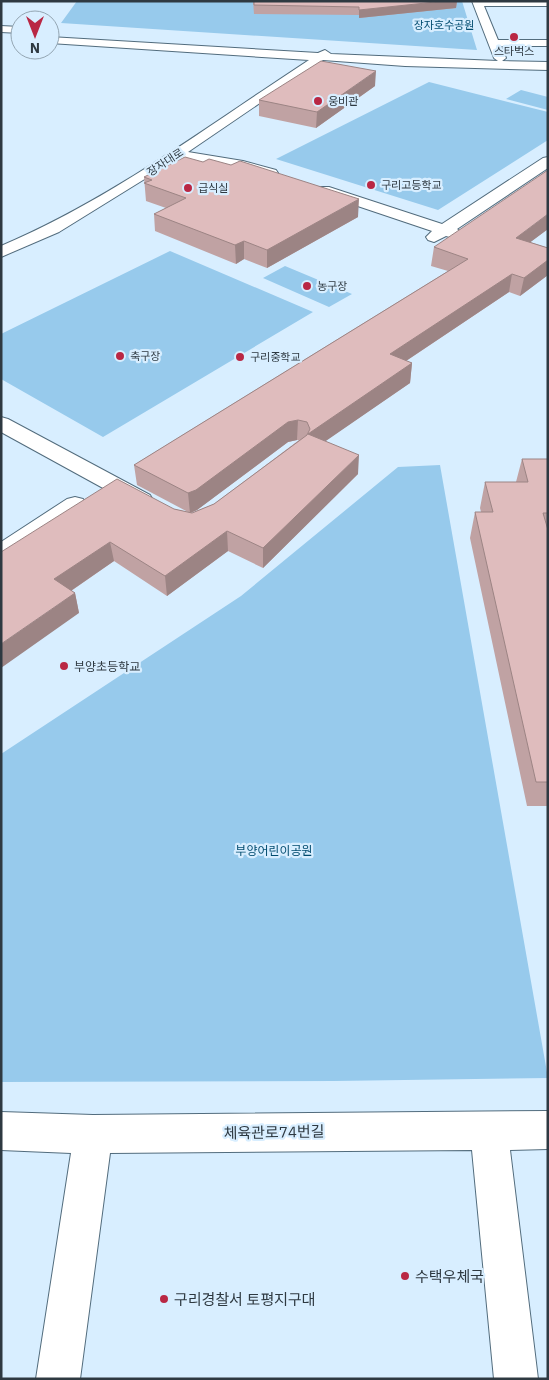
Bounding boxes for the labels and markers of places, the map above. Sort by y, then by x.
marker: 스타벅스 [508,31,520,43]
place label: 스타벅스 [494,44,534,58]
place label: 웅비관 [328,94,358,108]
marker: 웅비관 [312,95,324,107]
place label: 구리고등학교 [381,178,442,192]
marker: 구리고등학교 [365,179,377,191]
place label: 급식실 [198,181,228,195]
marker: 급식실 [182,182,194,194]
place label: 농구장 [317,279,347,293]
marker: 농구장 [301,280,313,292]
place label: 축구장 [130,349,160,363]
marker: 축구장 [114,350,126,362]
place label: 구리중학교 [250,350,301,364]
marker: 구리중학교 [234,351,246,363]
place label: 부양초등학교 [74,659,140,674]
marker: 부양초등학교 [58,660,70,672]
place label: 수택우체국 [415,1267,484,1286]
marker: 수택우체국 [399,1270,411,1282]
place label: 구리경찰서 토평지구대 [174,1290,316,1309]
marker: 구리경찰서 토평지구대 [158,1293,170,1305]

